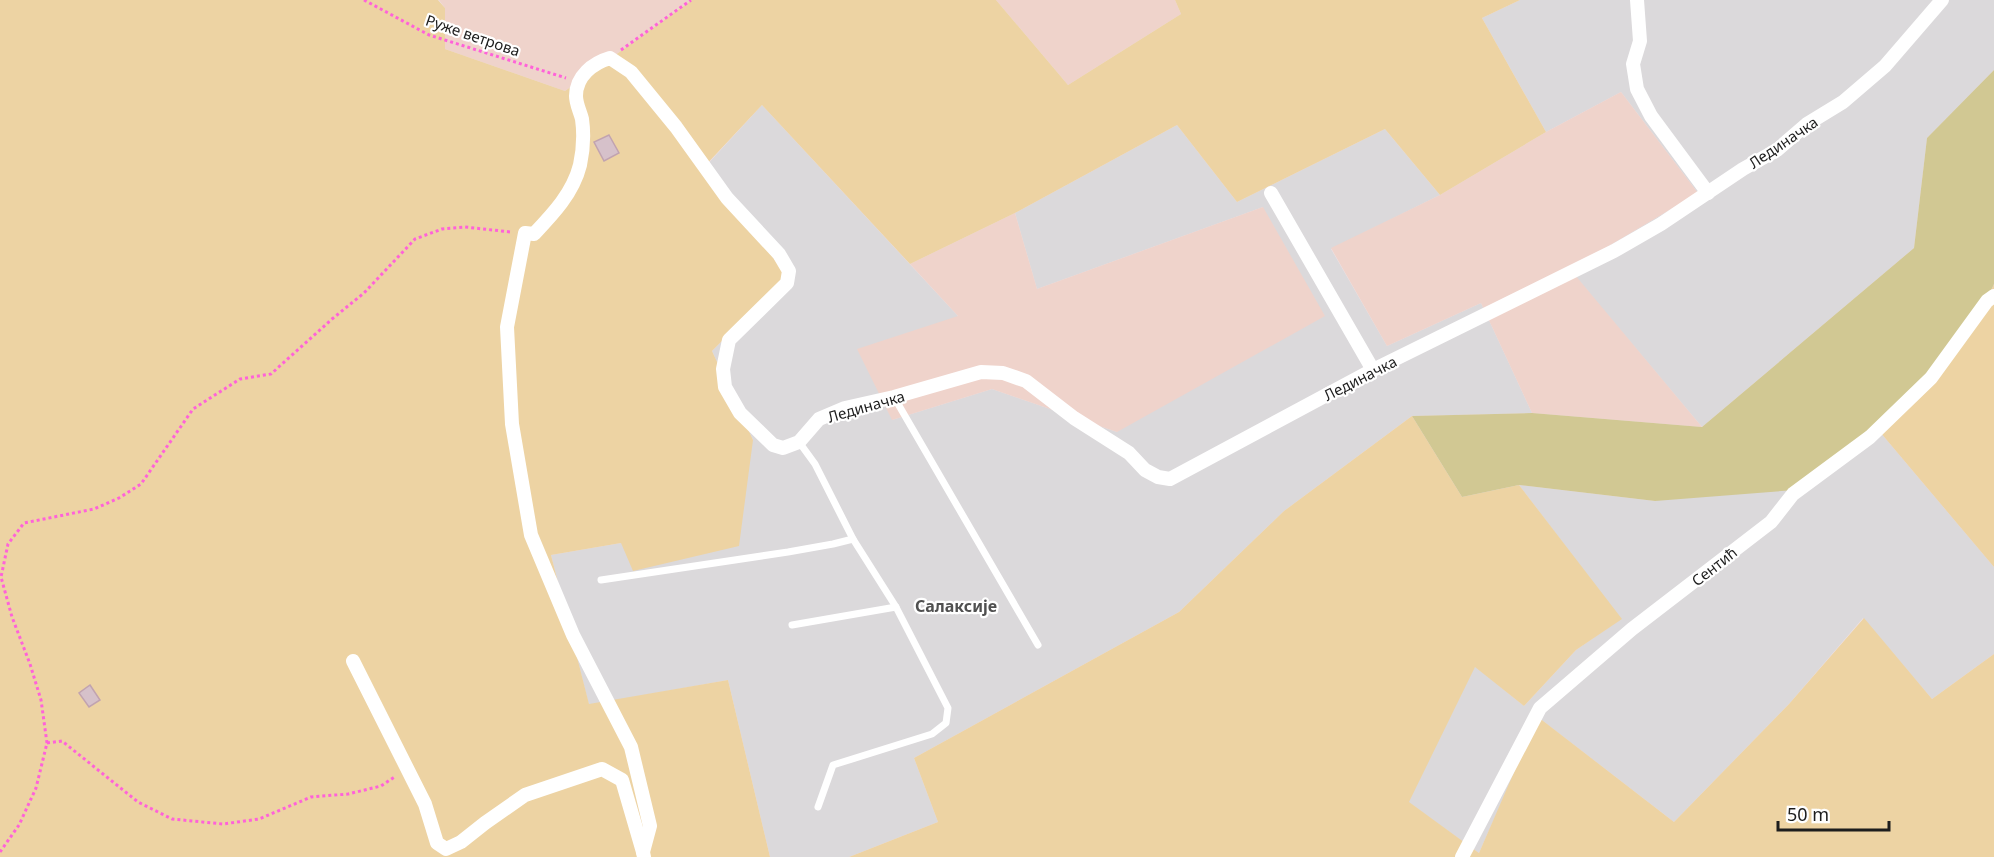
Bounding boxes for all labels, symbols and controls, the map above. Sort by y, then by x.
street label: Руже ветрова [423,10,523,60]
street label: Лединачка [1744,112,1822,172]
street label: Лединачка [1320,351,1400,405]
street label: Лединачка [825,385,907,427]
street label: Сентић [1687,542,1741,590]
district label: Салаксије [915,595,997,617]
scale bar [1778,794,1889,832]
text: 50 m [1787,802,1829,826]

